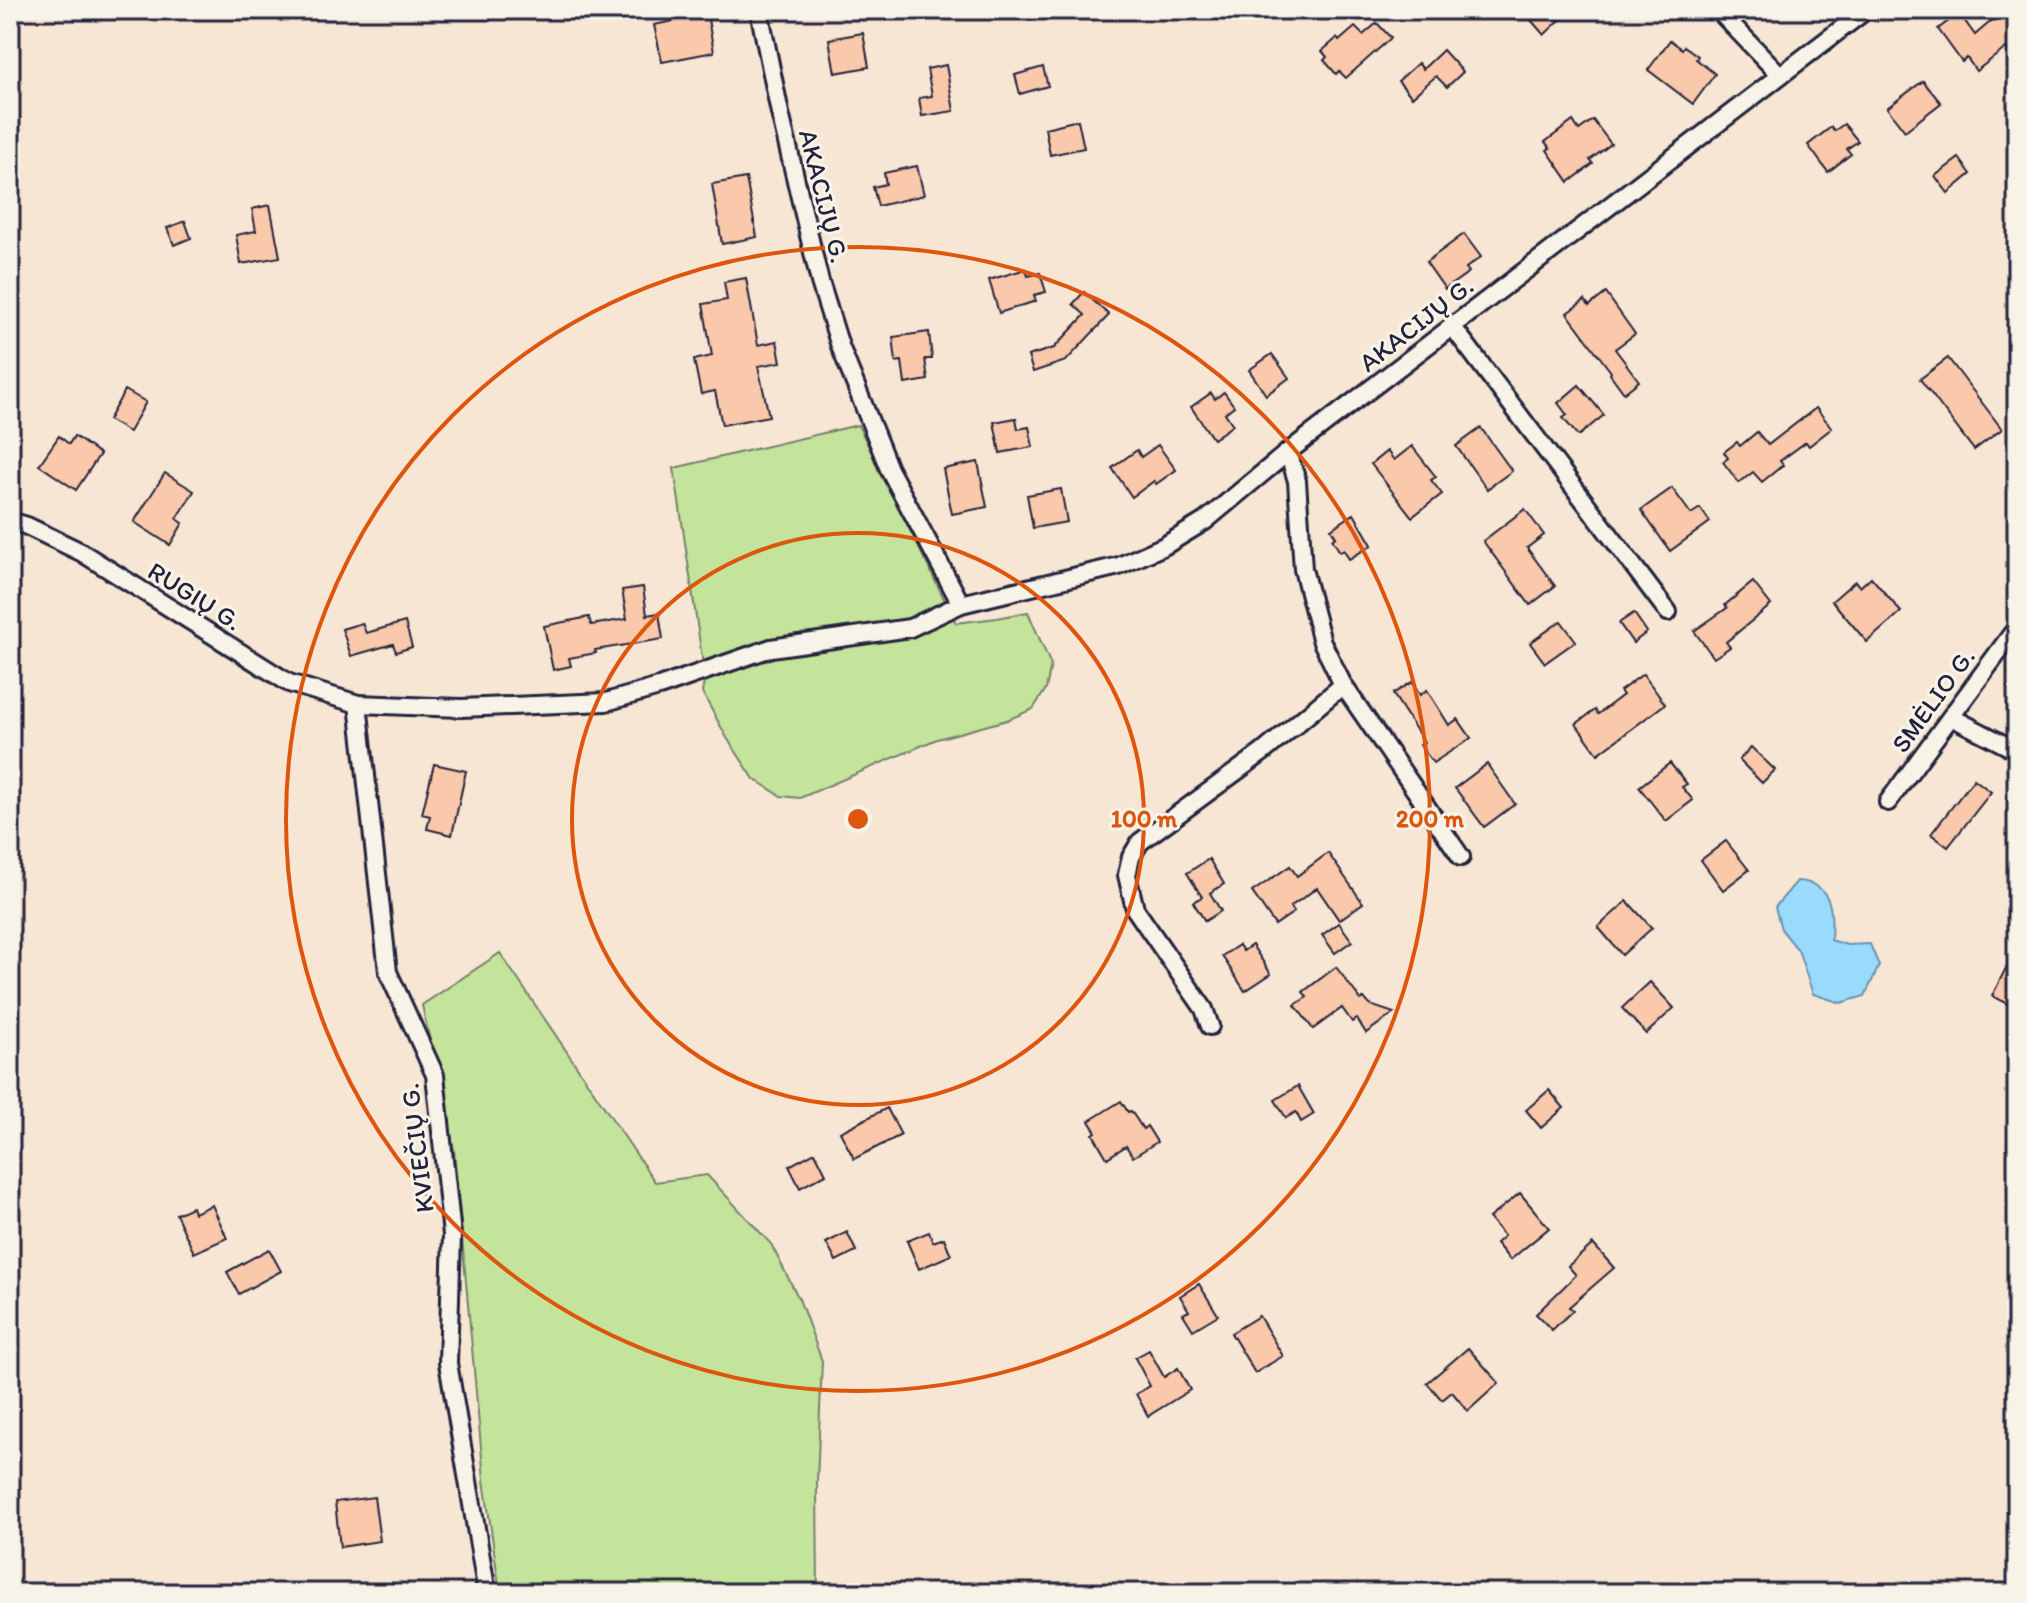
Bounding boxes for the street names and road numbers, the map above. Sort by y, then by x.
street label: AKACIJŲ G. [792,126,856,266]
street label: AKACIJŲ G. [1352,269,1480,379]
street label: RUGIŲ G. [142,555,248,637]
street label: SMĖLIO G. [1884,641,1982,759]
street label: KVIEČIŲ G. [393,1082,441,1214]

